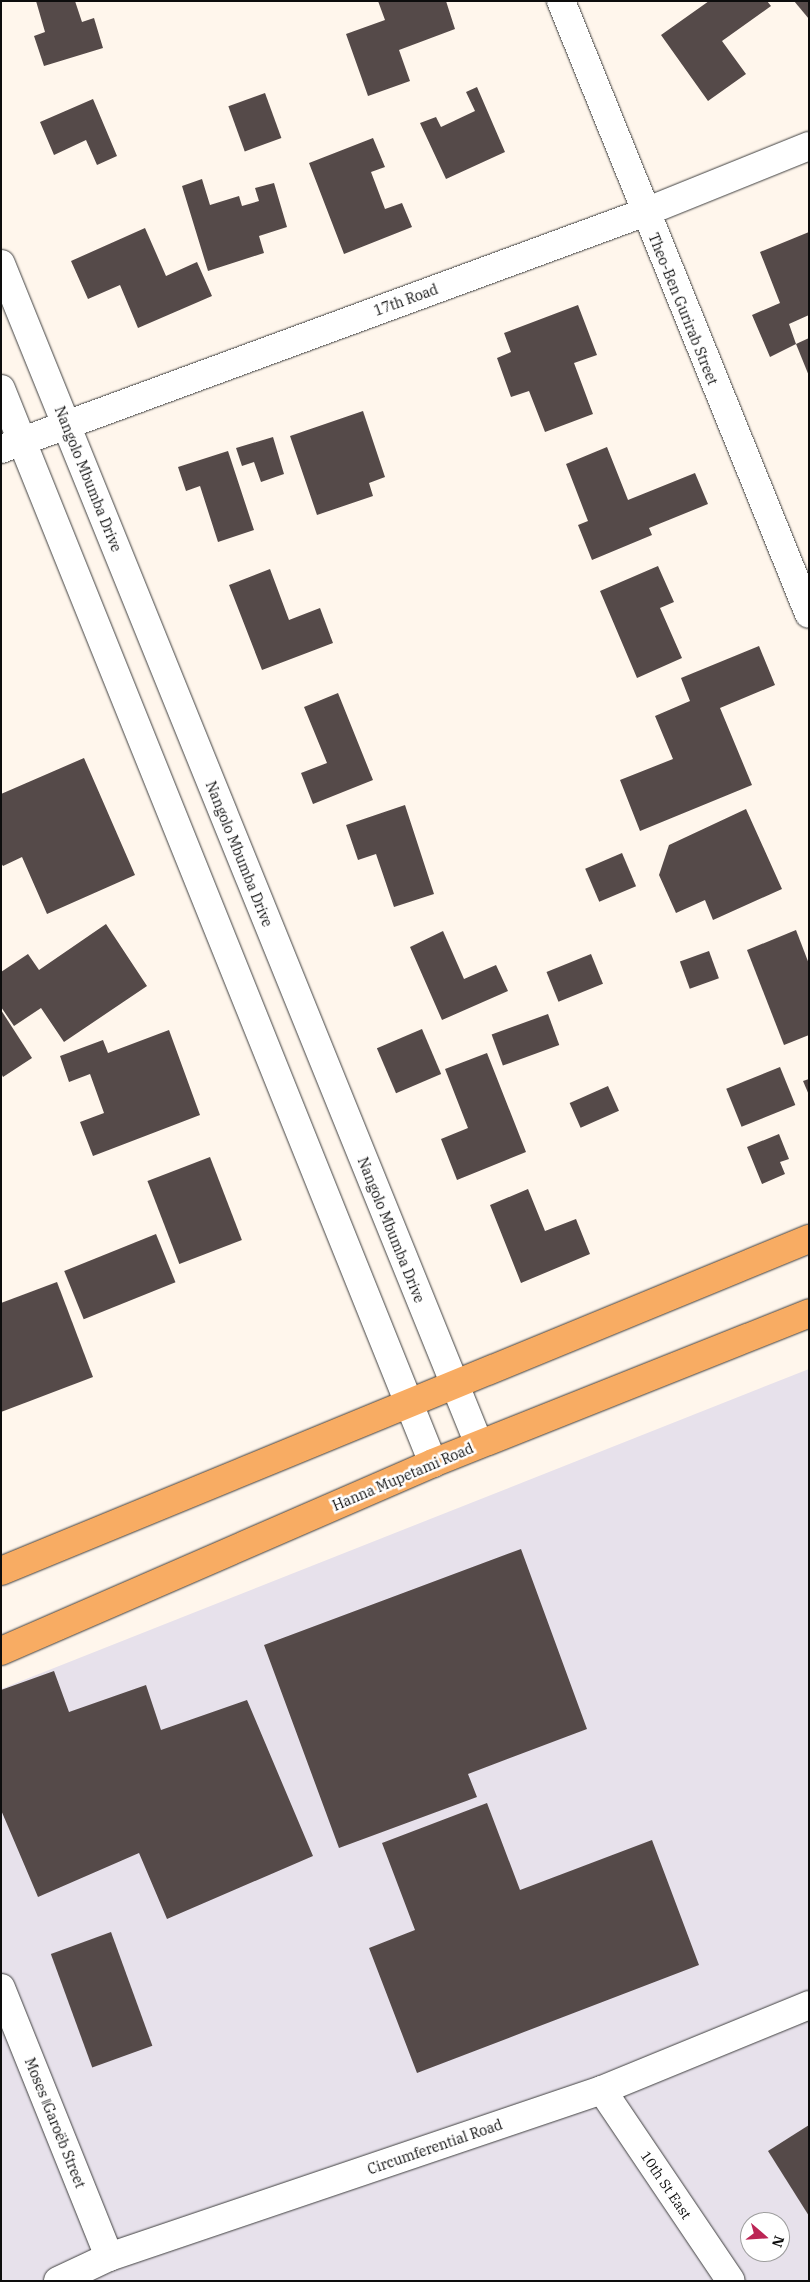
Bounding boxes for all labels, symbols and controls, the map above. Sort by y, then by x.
street label: Theo-Ben Gurirab Street [645,231,721,387]
street label: 17th Road [372,281,440,319]
street label: Nangolo Mbumba Drive [51,404,125,554]
street label: Nangolo Mbumba Drive [202,779,276,929]
street label: Nangolo Mbumba Drive [354,1155,428,1305]
street label: Hanna Mupetami Road [330,1440,476,1514]
street label: Moses ǁGaroëb Street [21,2055,89,2191]
street label: Circumferential Road [365,2116,505,2178]
street label: 10th St East [637,2148,695,2222]
north arrow [740,2212,790,2262]
text: N [768,2233,789,2250]

